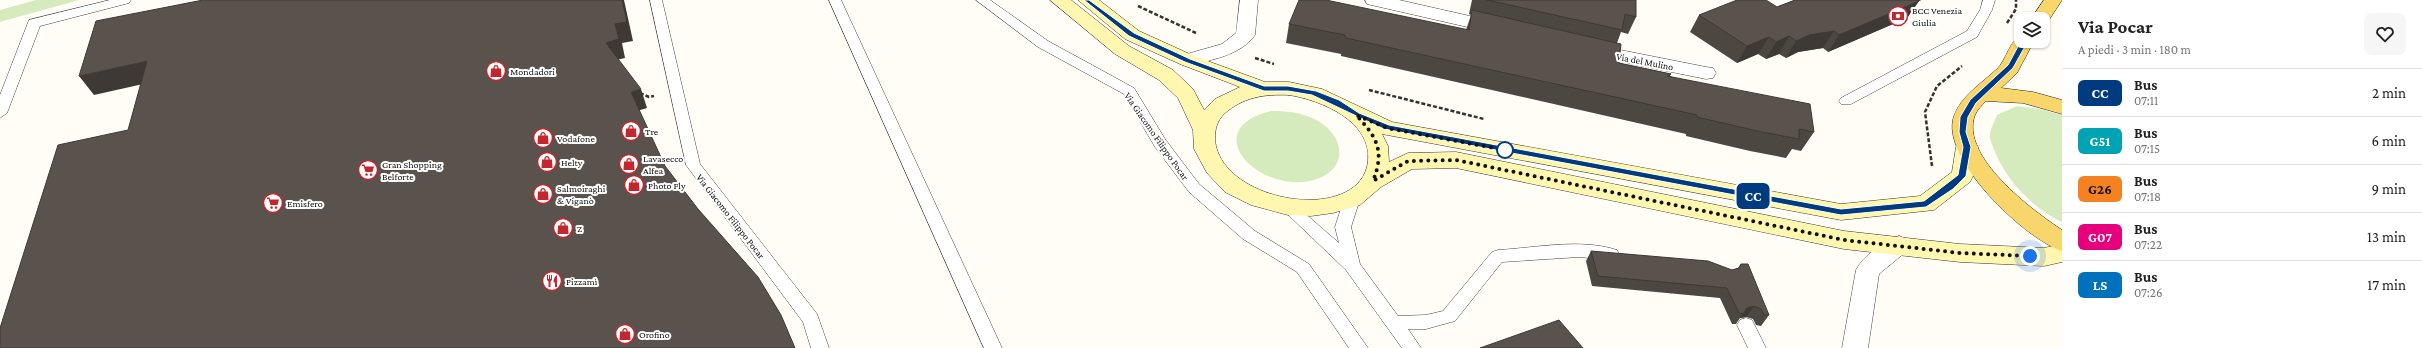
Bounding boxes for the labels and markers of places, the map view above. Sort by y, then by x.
bank icon: BCC Venezia Giulia [1887,5,1909,27]
place label: BCC Venezia Giulia [1912,5,1962,28]
shop icon: Mondadori [485,60,507,82]
place label: Mondadori [510,66,555,77]
shop icon: Tre [620,120,642,142]
place label: Tre [645,126,659,137]
shop icon: Vodafone [532,127,554,149]
place label: Vodafone [557,133,595,144]
unlabelled marker [1496,141,1514,159]
shop icon: Helty [536,151,558,173]
shop icon: Lavasecco Alfea [618,153,640,175]
place label: Lavasecco Alfea [643,153,683,176]
place label: Helty [561,157,583,168]
supermarket icon: Gran Shopping Belforte [357,159,379,181]
place label: Gran Shopping Belforte [382,159,442,182]
shop icon: Photo Fly [623,174,645,196]
place label: Photo Fly [648,180,686,191]
shop icon: Salmoiraghi & Viganò [532,183,554,205]
place label: Salmoiraghi & Viganò [557,183,606,206]
supermarket icon: Emisfero [262,192,284,214]
place label: Emisfero [287,198,323,209]
shop icon: Z [552,217,574,239]
place label: Z [577,223,582,234]
restaurant icon: Pizzamì [541,270,563,292]
place label: Pizzamì [566,276,598,287]
shop icon: Orofino [614,323,636,345]
place label: Orofino [639,329,670,340]

